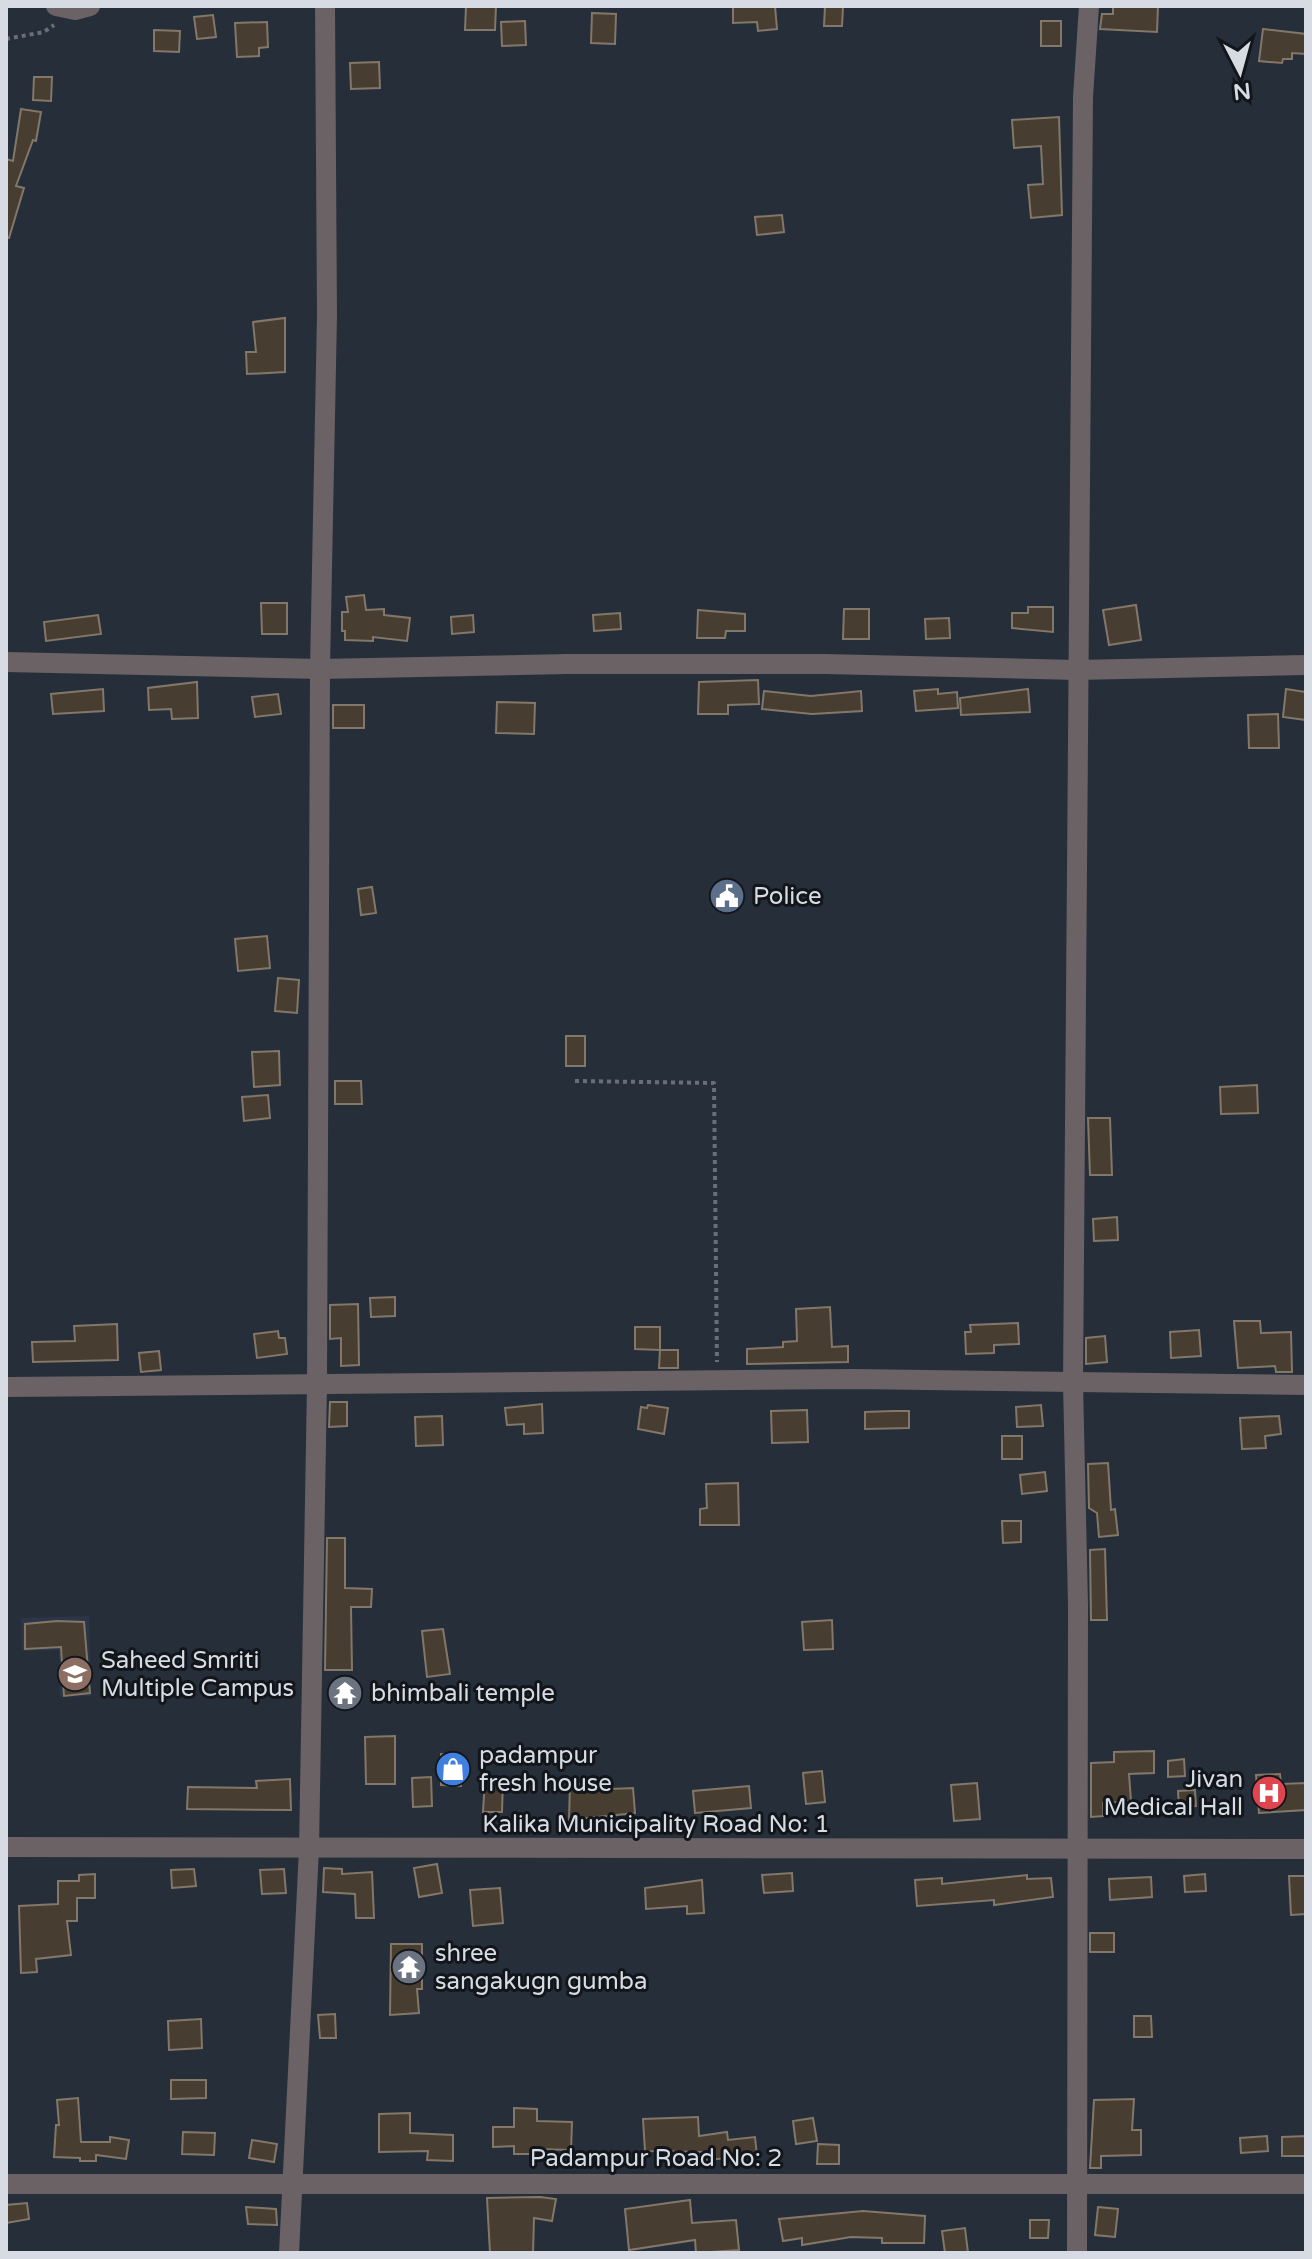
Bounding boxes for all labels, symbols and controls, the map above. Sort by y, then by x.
north arrow [1200,32,1280,112]
text: N [1232,77,1252,105]
public building icon: Police [708,877,746,915]
place label: Police [753,882,822,911]
place label: Saheed Smriti Multiple Campus [101,1646,294,1703]
school or university icon: Saheed Smriti Multiple Campus [56,1655,94,1693]
temple icon: bhimbali temple [326,1674,364,1712]
place label: bhimbali temple [371,1679,555,1708]
place label: padampur fresh house [479,1741,612,1798]
shop icon: padampur fresh house [434,1750,472,1788]
place label: Jivan Medical Hall [1103,1765,1243,1822]
hospital icon: Jivan Medical Hall [1250,1774,1288,1812]
street label: Kalika Municipality Road No: 1 [482,1810,830,1839]
place label: shree sangakugn gumba [435,1939,647,1996]
temple icon: shree sangakugn gumba [390,1948,428,1986]
street label: Padampur Road No: 2 [530,2144,782,2173]

